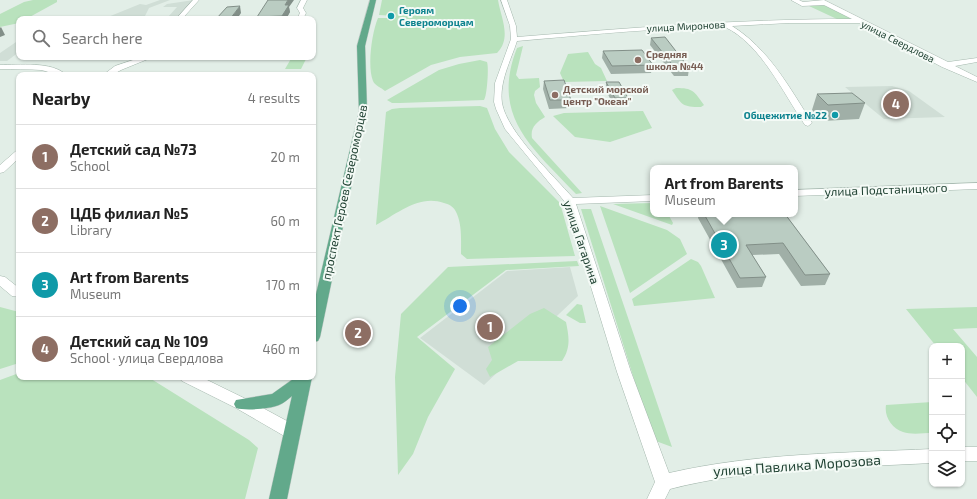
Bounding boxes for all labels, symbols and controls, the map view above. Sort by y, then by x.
place label: Героям Cевероморцам [399,4,474,28]
marker: Героям Cевероморцам [386,11,396,21]
search box [16,16,316,60]
street label: улица Свердлова [859,17,937,66]
street label: улица Миронова [646,18,726,35]
icon: search [30,27,52,49]
text: Search here [62,29,143,47]
place label: Средняя школа №44 [646,48,704,72]
marker: Средняя школа №44 [633,55,643,65]
place label: Детский морской центр "Океан" [563,83,649,107]
text: Nearby [32,88,90,108]
pin: 4 [883,89,909,119]
text: 4 results [248,90,300,106]
marker: Детский морской центр "Океан" [550,90,560,100]
street label: проспект Героев Североморцев [319,103,369,281]
place label: Общежитие №22 [744,109,827,121]
marker: Общежитие №22 [830,110,840,120]
text: Детский сад №73 [70,140,197,158]
text: 1 [42,149,48,165]
text: 20 m [271,149,300,165]
text: School [70,158,110,174]
popup [650,165,798,217]
text: Art from Barents [664,174,784,192]
street label: улица Подстаницкого [824,180,948,199]
text: Museum [664,192,716,208]
street label: улица Гагарина [560,198,603,286]
text: ЦДБ филиал №5 [70,204,188,222]
text: 2 [41,213,49,229]
text: 60 m [270,213,300,229]
text: Library [70,222,112,238]
pin: 3 [711,230,737,260]
text: Art from Barents [70,268,189,286]
text: 3 [41,277,49,293]
text: 170 m [266,277,300,293]
text: Museum [70,286,121,302]
your location [450,296,470,316]
pin: 1 [477,312,503,342]
pin: 2 [345,318,371,348]
text: Детский сад № 109 [70,332,208,350]
text: 4 [41,341,49,357]
text: 460 m [262,341,300,357]
map controls [929,343,965,487]
button: + [929,343,965,379]
text: School · улица Свердлова [70,350,224,366]
button: − [929,379,965,415]
button: locate [929,415,965,451]
street label: улица Павлика Морозова [712,451,882,479]
button: layers [929,451,965,487]

